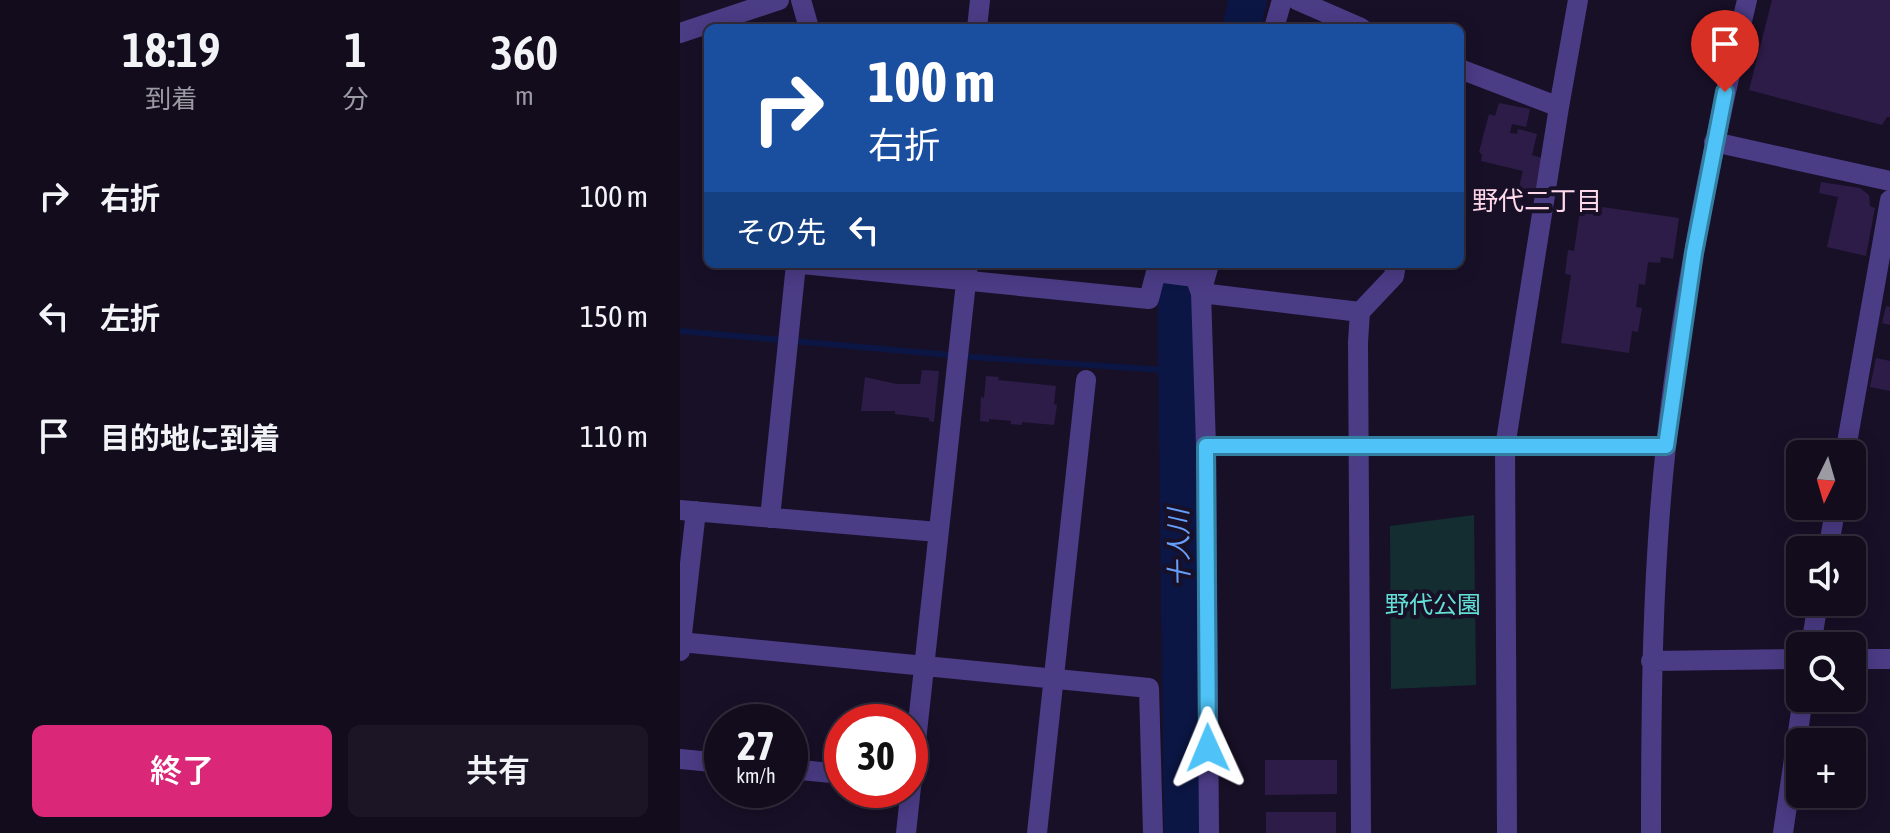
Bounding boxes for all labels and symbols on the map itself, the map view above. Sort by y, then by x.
pin [1691,10,1759,92]
district label: 野代二丁目 [1472,186,1602,216]
north arrow [1786,440,1866,520]
water label: 十人川 [1163,506,1195,587]
park label: 野代公園 [1385,591,1481,618]
speed limit sign: 30 [824,704,928,808]
position arrow [1166,706,1250,790]

